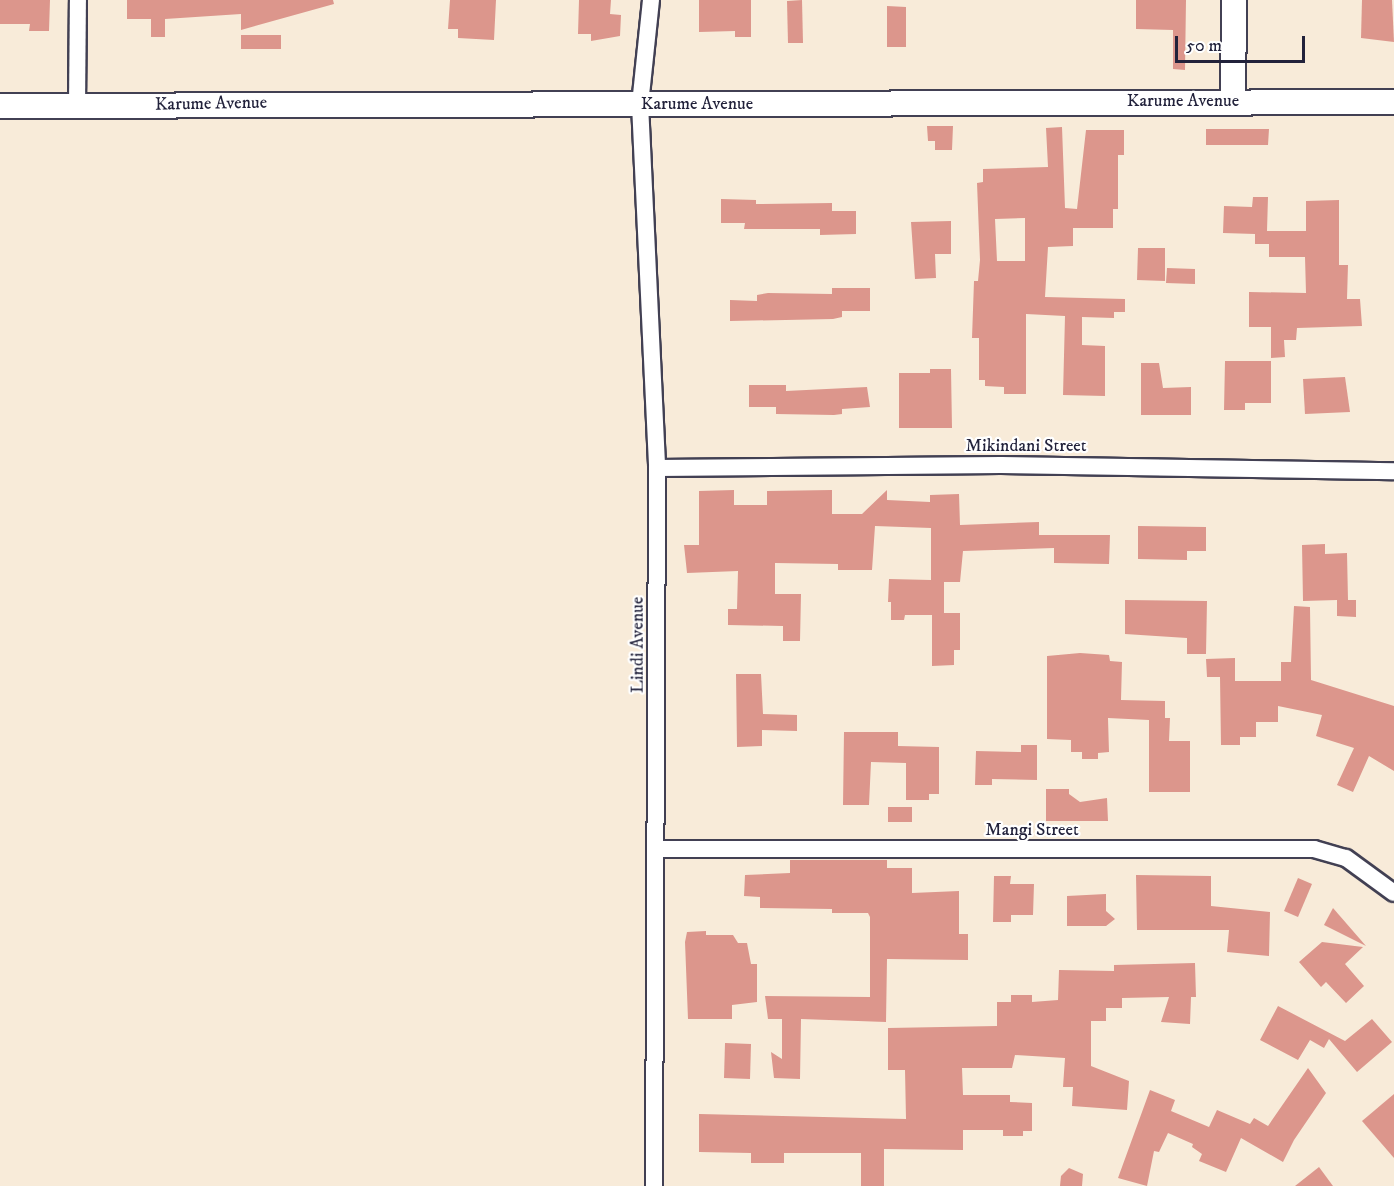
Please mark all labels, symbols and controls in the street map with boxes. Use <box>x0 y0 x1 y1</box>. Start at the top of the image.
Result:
scale bar <box>1178 24 1308 62</box>
text: 50 m <box>1186 35 1222 57</box>
street label: Karume Avenue <box>1127 90 1239 112</box>
street label: Karume Avenue <box>155 92 267 116</box>
street label: Karume Avenue <box>641 93 753 115</box>
street label: Mikindani Street <box>965 435 1087 457</box>
street label: Lindi Avenue <box>627 597 649 693</box>
street label: Mangi Street <box>985 819 1079 841</box>

